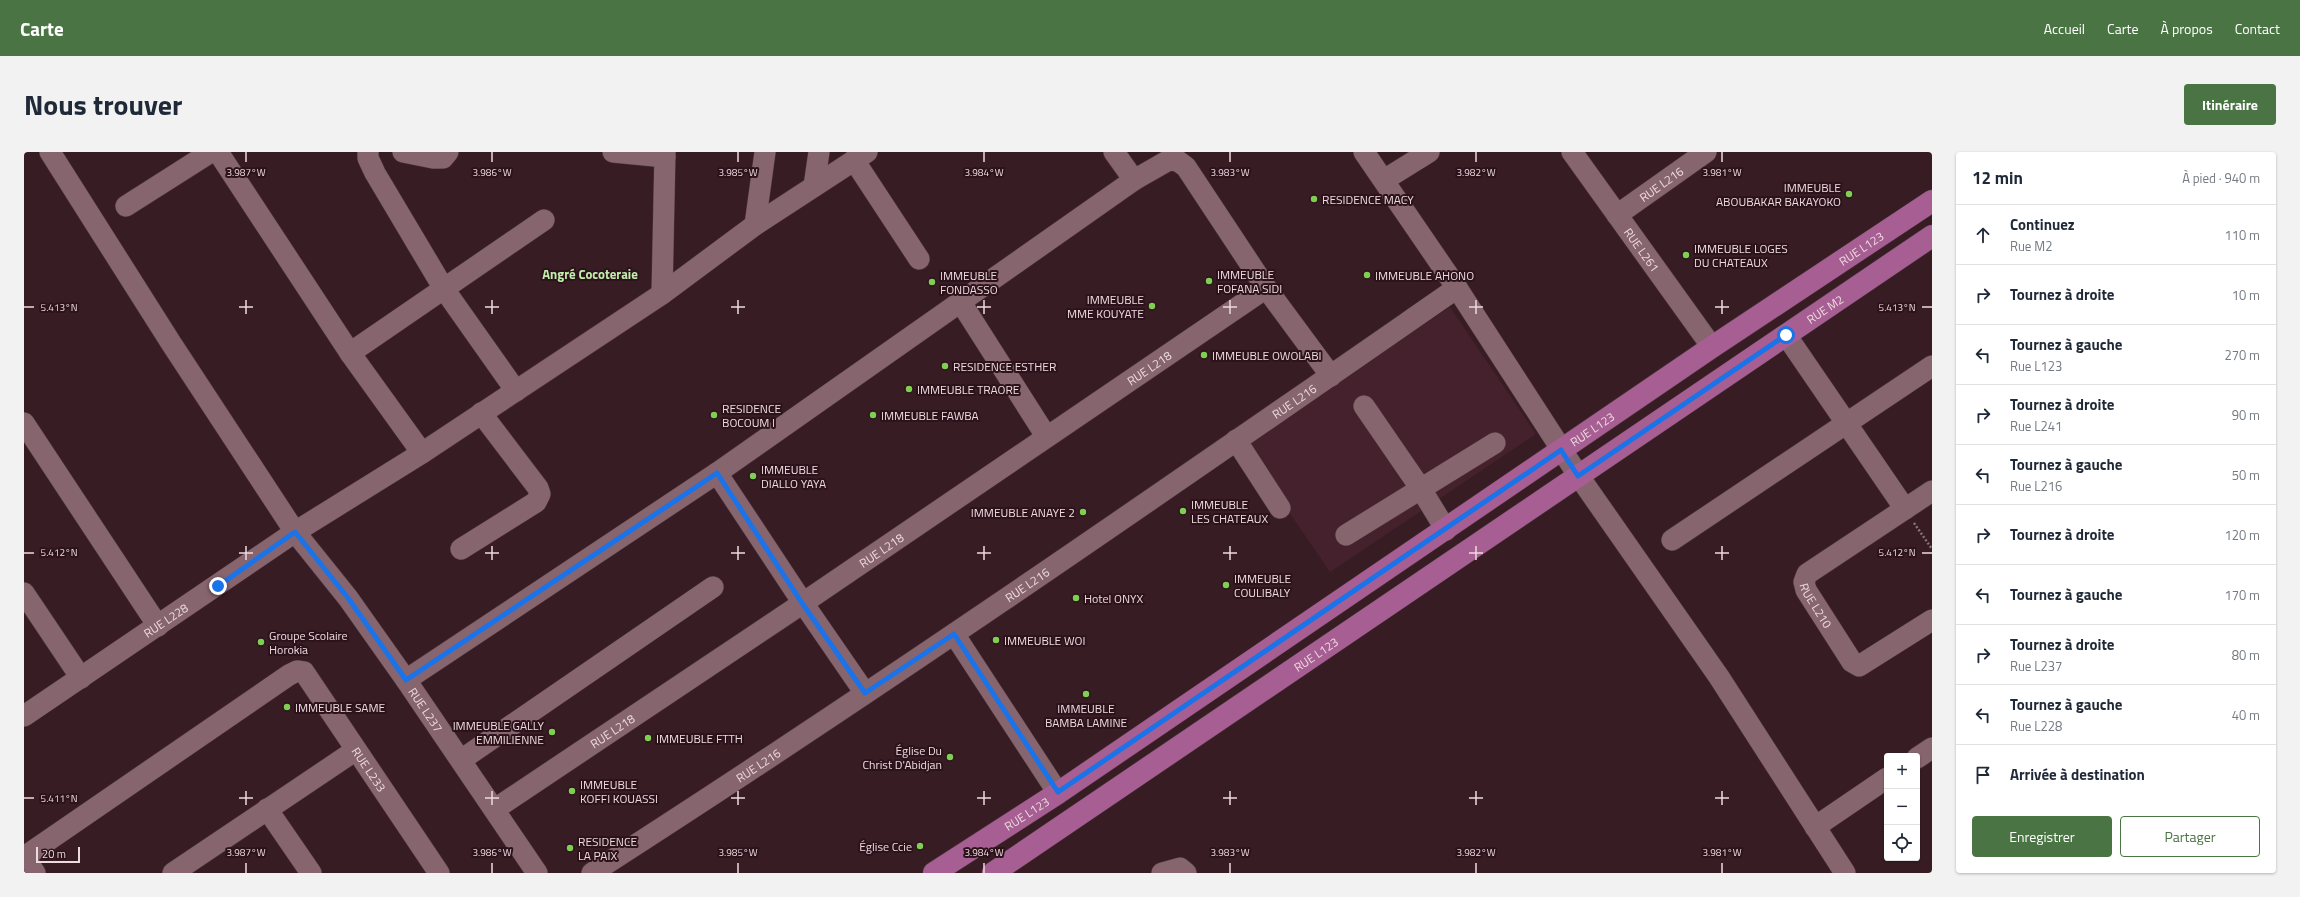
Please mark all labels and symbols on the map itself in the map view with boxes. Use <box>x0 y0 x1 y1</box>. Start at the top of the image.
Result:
street label: RUE L216 <box>1635 161 1687 206</box>
text: 3.987°W <box>226 165 266 180</box>
text: 3.986°W <box>472 165 512 180</box>
text: 3.985°W <box>718 165 758 180</box>
text: 3.984°W <box>964 165 1004 180</box>
text: 3.983°W <box>1210 165 1250 180</box>
text: 3.982°W <box>1456 165 1496 180</box>
text: 3.981°W <box>1702 165 1742 180</box>
place label: IMMEUBLE ABOUBAKAR BAKAYOKO <box>1716 178 1841 211</box>
marker: IMMEUBLE ABOUBAKAR BAKAYOKO <box>1844 189 1854 199</box>
place label: RESIDENCE MACY <box>1322 190 1414 209</box>
marker: RESIDENCE MACY <box>1309 194 1319 204</box>
street label: RUE L261 <box>1620 223 1664 275</box>
street label: RUE L123 <box>1835 226 1887 270</box>
place label: IMMEUBLE LOGES DU CHATEAUX <box>1694 239 1788 272</box>
marker: IMMEUBLE LOGES DU CHATEAUX <box>1681 250 1691 260</box>
district label: Angré Cocoteraie <box>542 264 638 284</box>
place label: IMMEUBLE FOFANA SIDI <box>1217 265 1282 298</box>
place label: IMMEUBLE FONDASSO <box>940 266 998 299</box>
place label: IMMEUBLE AHONO <box>1375 266 1474 285</box>
marker: IMMEUBLE AHONO <box>1362 270 1372 280</box>
marker: IMMEUBLE FOFANA SIDI <box>1204 276 1214 286</box>
marker: IMMEUBLE FONDASSO <box>927 277 937 287</box>
street label: RUE M2 <box>1802 289 1847 328</box>
place label: IMMEUBLE MME KOUYATE <box>1067 290 1144 323</box>
text: 5.413°N <box>41 300 77 315</box>
text: 5.413°N <box>1879 300 1915 315</box>
marker: IMMEUBLE MME KOUYATE <box>1147 301 1157 311</box>
route start <box>1777 326 1795 344</box>
street label: RUE L218 <box>1123 345 1175 390</box>
place label: IMMEUBLE OWOLABI <box>1212 346 1322 365</box>
marker: IMMEUBLE OWOLABI <box>1199 350 1209 360</box>
place label: RESIDENCE ESTHER <box>953 357 1056 376</box>
marker: RESIDENCE ESTHER <box>940 361 950 371</box>
street label: RUE L216 <box>1268 379 1320 423</box>
place label: IMMEUBLE TRAORE <box>917 380 1020 399</box>
marker: IMMEUBLE TRAORE <box>904 384 914 394</box>
place label: RESIDENCE BOCOUM I <box>722 399 781 432</box>
place label: IMMEUBLE FAWBA <box>881 406 979 425</box>
street label: RUE L123 <box>1566 407 1618 451</box>
marker: RESIDENCE BOCOUM I <box>709 410 719 420</box>
marker: IMMEUBLE FAWBA <box>868 410 878 420</box>
place label: IMMEUBLE DIALLO YAYA <box>761 460 826 493</box>
marker: IMMEUBLE DIALLO YAYA <box>748 471 758 481</box>
place label: IMMEUBLE LES CHATEAUX <box>1191 495 1268 528</box>
place label: IMMEUBLE ANAYE 2 <box>971 503 1075 522</box>
marker: IMMEUBLE LES CHATEAUX <box>1178 506 1188 516</box>
marker: IMMEUBLE ANAYE 2 <box>1078 507 1088 517</box>
street label: RUE L218 <box>855 528 907 572</box>
text: 5.412°N <box>41 545 77 560</box>
text: 5.412°N <box>1879 545 1915 560</box>
street label: RUE L216 <box>1001 562 1053 606</box>
place label: IMMEUBLE COULIBALY <box>1234 569 1292 602</box>
route end <box>209 577 227 595</box>
marker: IMMEUBLE COULIBALY <box>1221 580 1231 590</box>
street label: RUE L210 <box>1795 581 1837 632</box>
place label: Hotel ONYX <box>1084 589 1144 608</box>
marker: Hotel ONYX <box>1071 593 1081 603</box>
street label: RUE L228 <box>139 598 192 642</box>
place label: Groupe Scolaire Horokia <box>269 626 348 659</box>
place label: IMMEUBLE WOI <box>1004 631 1085 650</box>
street label: RUE L123 <box>1290 632 1342 676</box>
marker: IMMEUBLE WOI <box>991 635 1001 645</box>
marker: Groupe Scolaire Horokia <box>256 637 266 647</box>
street label: RUE L237 <box>404 683 448 736</box>
marker: IMMEUBLE BAMBA LAMINE <box>1081 689 1091 699</box>
place label: IMMEUBLE SAME <box>295 698 386 717</box>
place label: IMMEUBLE BAMBA LAMINE <box>1045 699 1127 732</box>
marker: IMMEUBLE SAME <box>282 702 292 712</box>
street label: RUE L218 <box>586 709 639 753</box>
place label: IMMEUBLE GALLY EMMILIENNE <box>453 716 545 749</box>
marker: IMMEUBLE GALLY EMMILIENNE <box>547 727 557 737</box>
place label: IMMEUBLE FTTH <box>656 729 743 748</box>
marker: IMMEUBLE FTTH <box>643 733 653 743</box>
place label: Église Du Christ D'Abidjan <box>863 741 942 774</box>
street label: RUE L233 <box>347 743 391 795</box>
street label: RUE L216 <box>732 743 784 787</box>
marker: Église Du Christ D'Abidjan <box>945 752 955 762</box>
place label: IMMEUBLE KOFFI KOUASSI <box>580 775 658 808</box>
marker: IMMEUBLE KOFFI KOUASSI <box>567 786 577 796</box>
text: 5.411°N <box>41 791 77 806</box>
street label: RUE L123 <box>1000 792 1053 835</box>
place label: RESIDENCE LA PAIX <box>578 832 637 865</box>
place label: Église Ccie <box>859 837 912 856</box>
marker: Église Ccie <box>915 841 925 851</box>
marker: RESIDENCE LA PAIX <box>565 843 575 853</box>
scale bar <box>36 845 80 864</box>
text: 3.987°W <box>226 845 266 860</box>
text: 3.986°W <box>472 845 512 860</box>
text: 3.985°W <box>718 845 758 860</box>
text: 3.984°W <box>964 845 1004 860</box>
text: 3.983°W <box>1210 845 1250 860</box>
text: 3.982°W <box>1456 845 1496 860</box>
text: 3.981°W <box>1702 845 1742 860</box>

